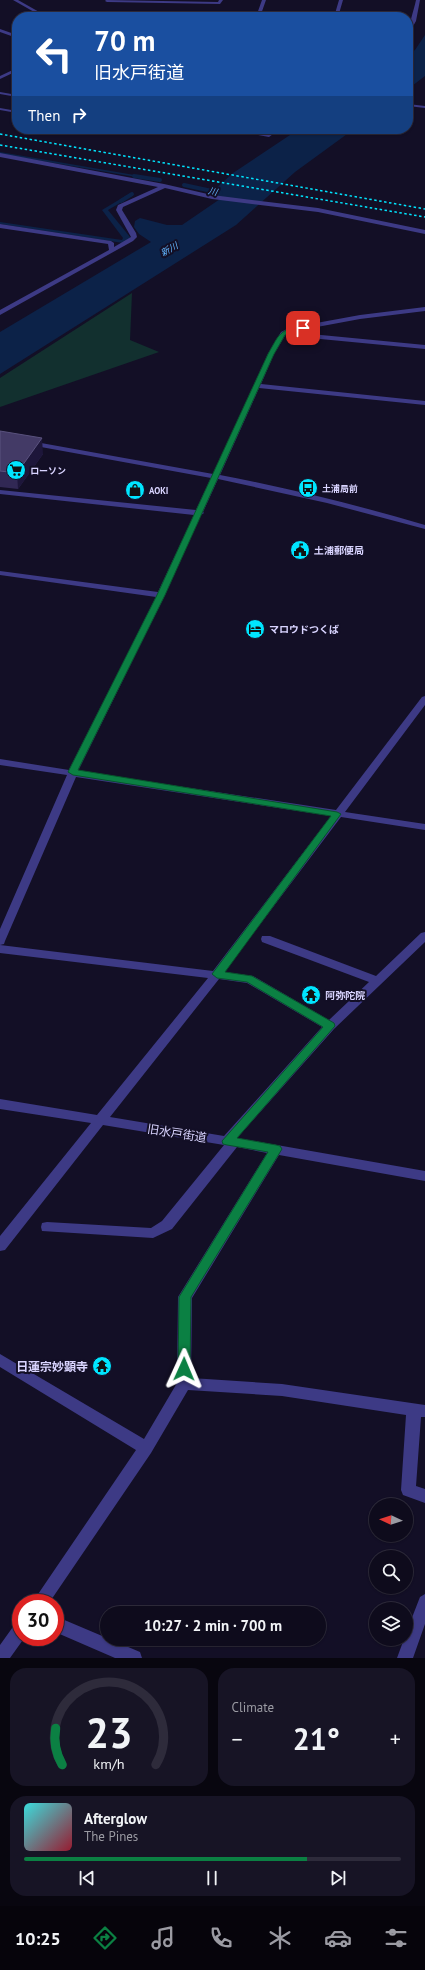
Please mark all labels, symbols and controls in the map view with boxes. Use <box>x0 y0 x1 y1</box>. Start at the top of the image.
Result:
text: 70 m <box>94 22 155 59</box>
icon: left <box>28 28 80 80</box>
text: 旧水戸街道 <box>94 61 184 84</box>
icon: right <box>68 104 90 126</box>
text: Then <box>28 106 60 125</box>
water label: 川 <box>207 185 220 198</box>
water label: 新川 <box>158 239 180 258</box>
pin <box>286 311 320 345</box>
icon: arrive <box>292 317 314 339</box>
supermarket icon: ローソン <box>5 459 27 481</box>
place label: ローソン <box>30 465 66 476</box>
bus stop icon: 土浦局前 <box>297 477 319 499</box>
shop icon: AOKI <box>124 479 146 501</box>
place label: 土浦局前 <box>322 483 358 494</box>
place label: AOKI <box>149 485 168 496</box>
public building icon: 土浦郵便局 <box>289 539 311 561</box>
place label: 土浦郵便局 <box>314 544 364 557</box>
hotel icon: マロウドつくば <box>244 618 266 640</box>
place label: マロウドつくば <box>269 623 339 636</box>
temple icon: 阿弥陀院 <box>300 984 322 1006</box>
place label: 阿弥陀院 <box>325 989 365 1002</box>
street label: 旧水戸街道 <box>146 1121 208 1145</box>
position arrow <box>163 1348 205 1390</box>
temple icon: 日蓮宗妙顕寺 <box>91 1355 113 1377</box>
place label: 日蓮宗妙顕寺 <box>16 1359 88 1374</box>
north arrow <box>369 1498 413 1542</box>
map controls <box>369 1498 413 1646</box>
button: search <box>369 1550 413 1594</box>
speed limit sign: 30 <box>12 1594 64 1646</box>
button: layers <box>369 1602 413 1646</box>
text: 10:27 · 2 min · 700 m <box>144 1616 282 1635</box>
text: Climate <box>232 1699 274 1716</box>
text: 23 <box>85 1706 132 1759</box>
text: 21° <box>293 1719 340 1758</box>
text: − <box>232 1725 243 1753</box>
text: + <box>390 1725 401 1753</box>
text: km/h <box>93 1754 124 1773</box>
text: Afterglow <box>84 1809 147 1828</box>
text: The Pines <box>84 1828 138 1845</box>
icon: previous <box>76 1867 98 1889</box>
icon: pause <box>201 1867 223 1889</box>
icon: next <box>327 1867 349 1889</box>
icon: directions <box>91 1924 119 1952</box>
icon: music <box>149 1924 177 1952</box>
icon: phone <box>207 1924 235 1952</box>
icon: climate <box>266 1924 294 1952</box>
icon: car <box>324 1924 352 1952</box>
icon: filters <box>382 1924 410 1952</box>
text: 10:25 <box>15 1927 61 1950</box>

